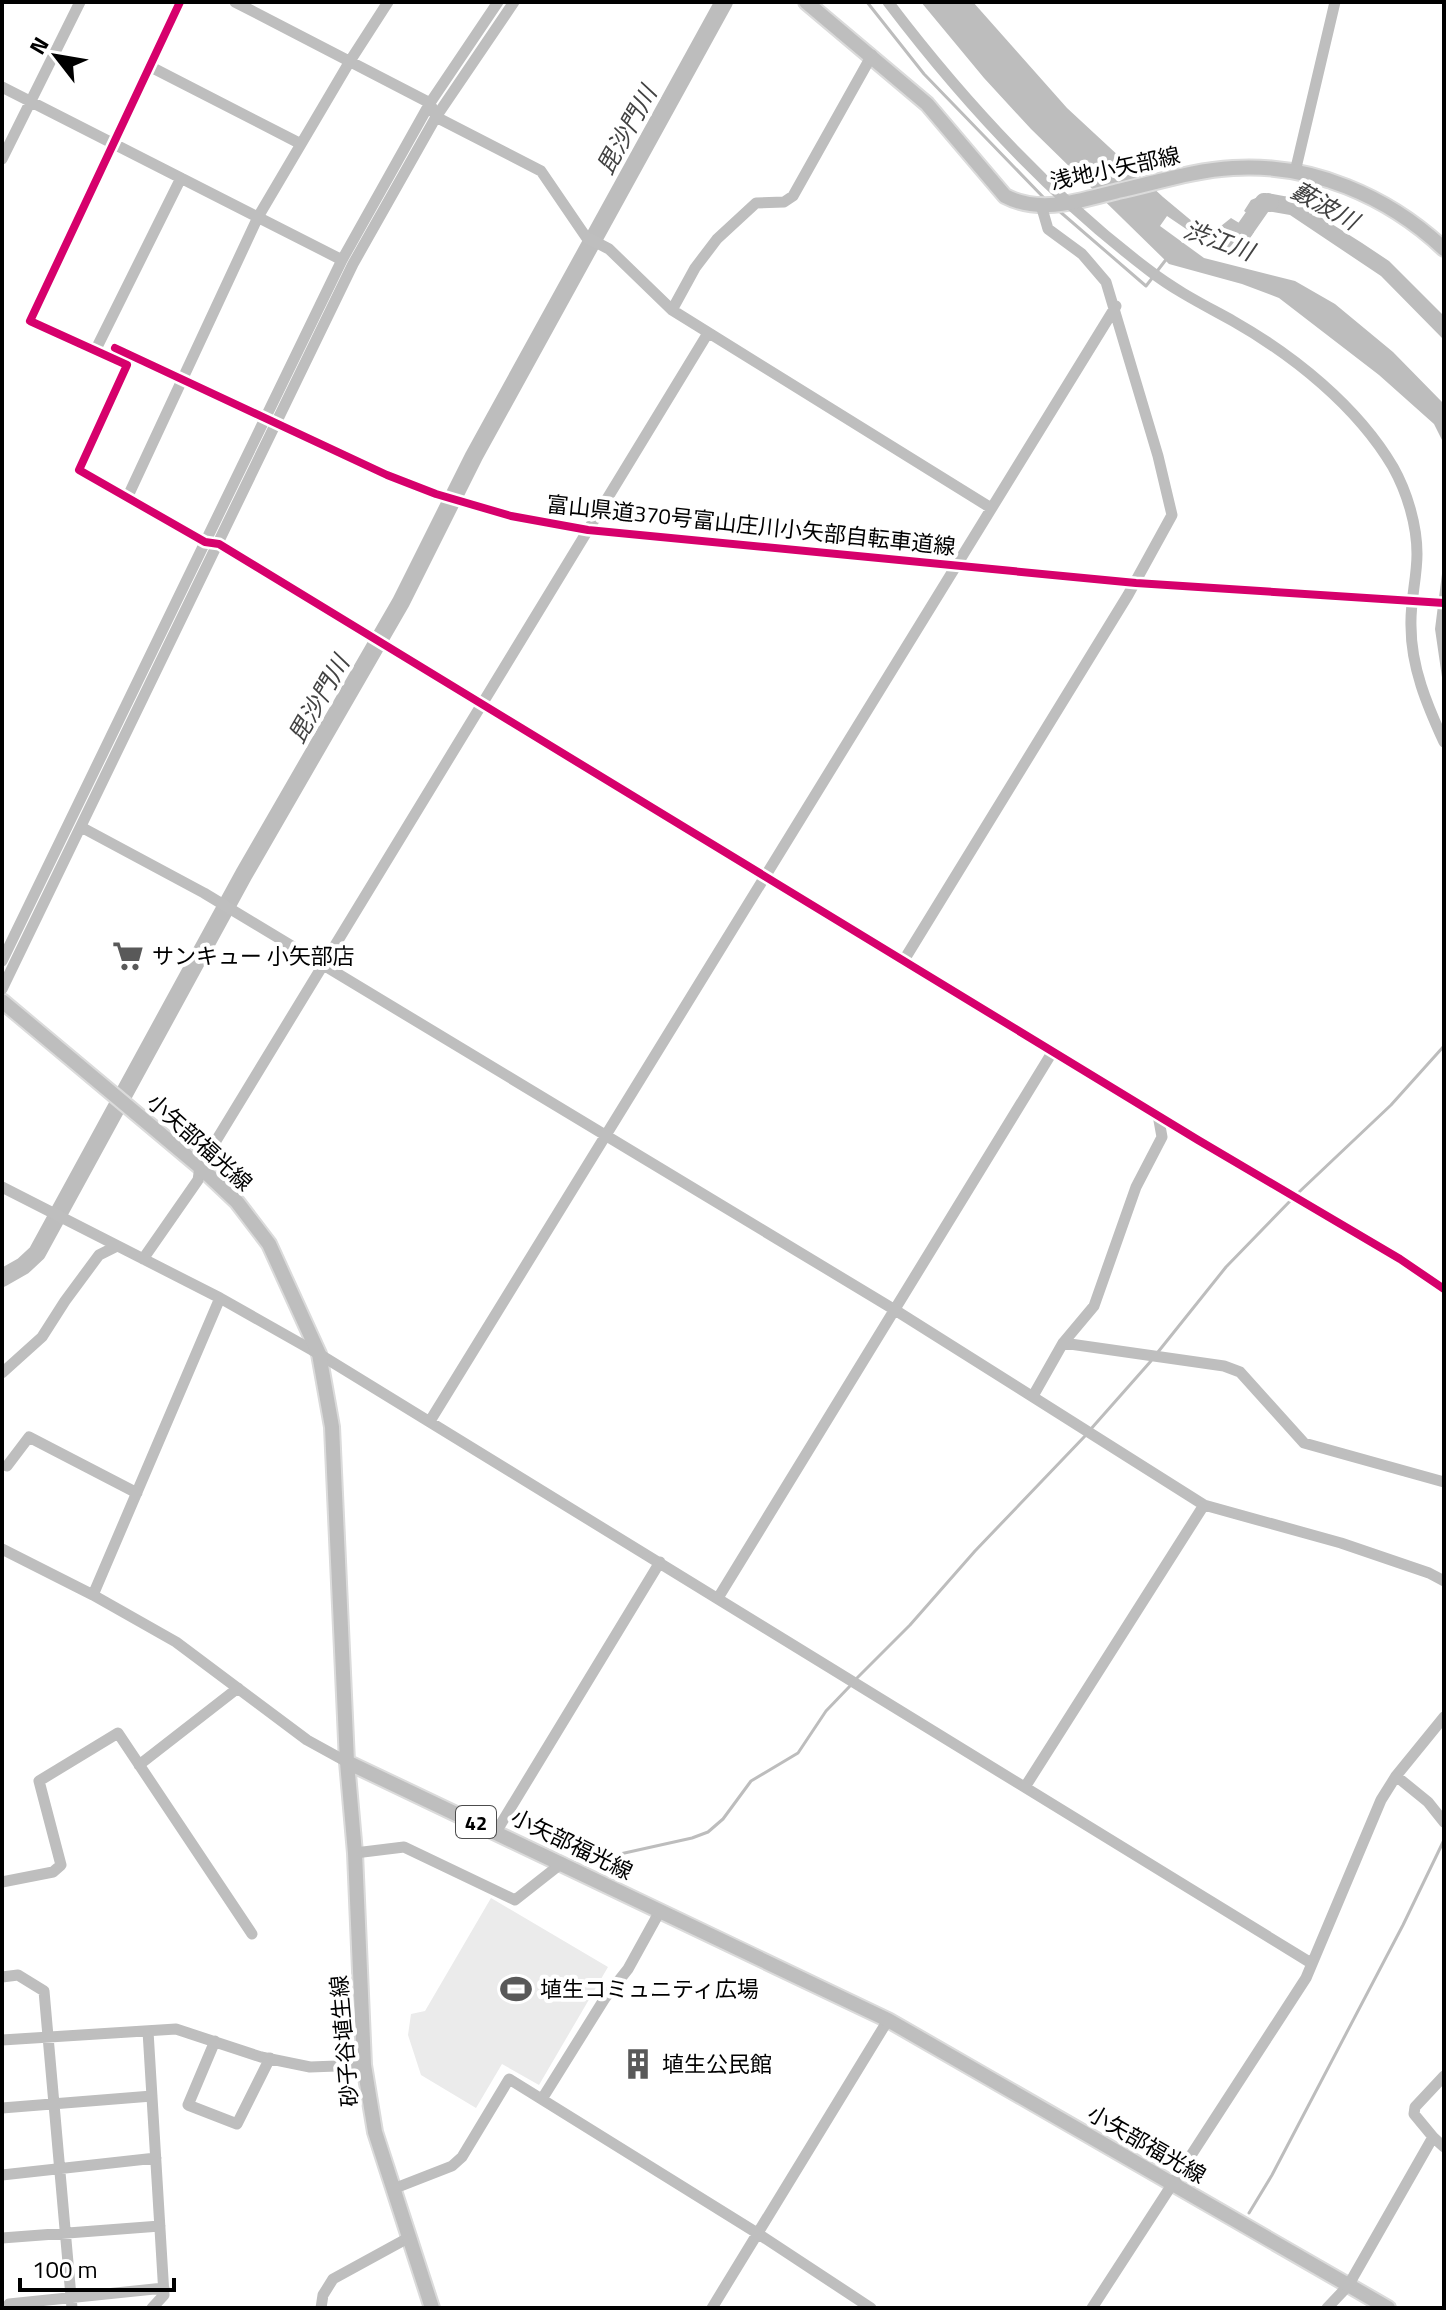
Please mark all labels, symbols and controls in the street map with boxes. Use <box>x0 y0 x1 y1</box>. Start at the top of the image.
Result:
north arrow <box>16 16 96 96</box>
text: N <box>20 30 57 61</box>
water label: 毘沙門川 <box>587 77 666 181</box>
street label: 浅地小矢部線 <box>1047 138 1183 198</box>
water label: 藪波川 <box>1285 172 1368 240</box>
water label: 渋江川 <box>1179 211 1262 270</box>
street label: 富山県道370号富山庄川小矢部自転車道線 <box>545 487 957 563</box>
water label: 毘沙門川 <box>278 646 359 750</box>
supermarket icon: サンキュー 小矢部店 <box>111 939 145 973</box>
place label: サンキュー 小矢部店 <box>152 939 355 973</box>
street label: 小矢部福光線 <box>140 1085 260 1199</box>
street label: 小矢部福光線 <box>505 1800 639 1888</box>
road number: 42 <box>456 1806 496 1838</box>
sports icon: 埴生コミュニティ広場 <box>499 1972 533 2006</box>
place label: 埴生コミュニティ広場 <box>540 1972 759 2006</box>
street label: 砂子谷埴生線 <box>321 1974 367 2108</box>
building icon: 埴生公民館 <box>621 2047 655 2081</box>
place label: 埴生公民館 <box>662 2047 772 2081</box>
street label: 小矢部福光線 <box>1081 2096 1213 2192</box>
scale bar <box>20 2242 174 2292</box>
text: 100 m <box>32 2251 98 2287</box>

